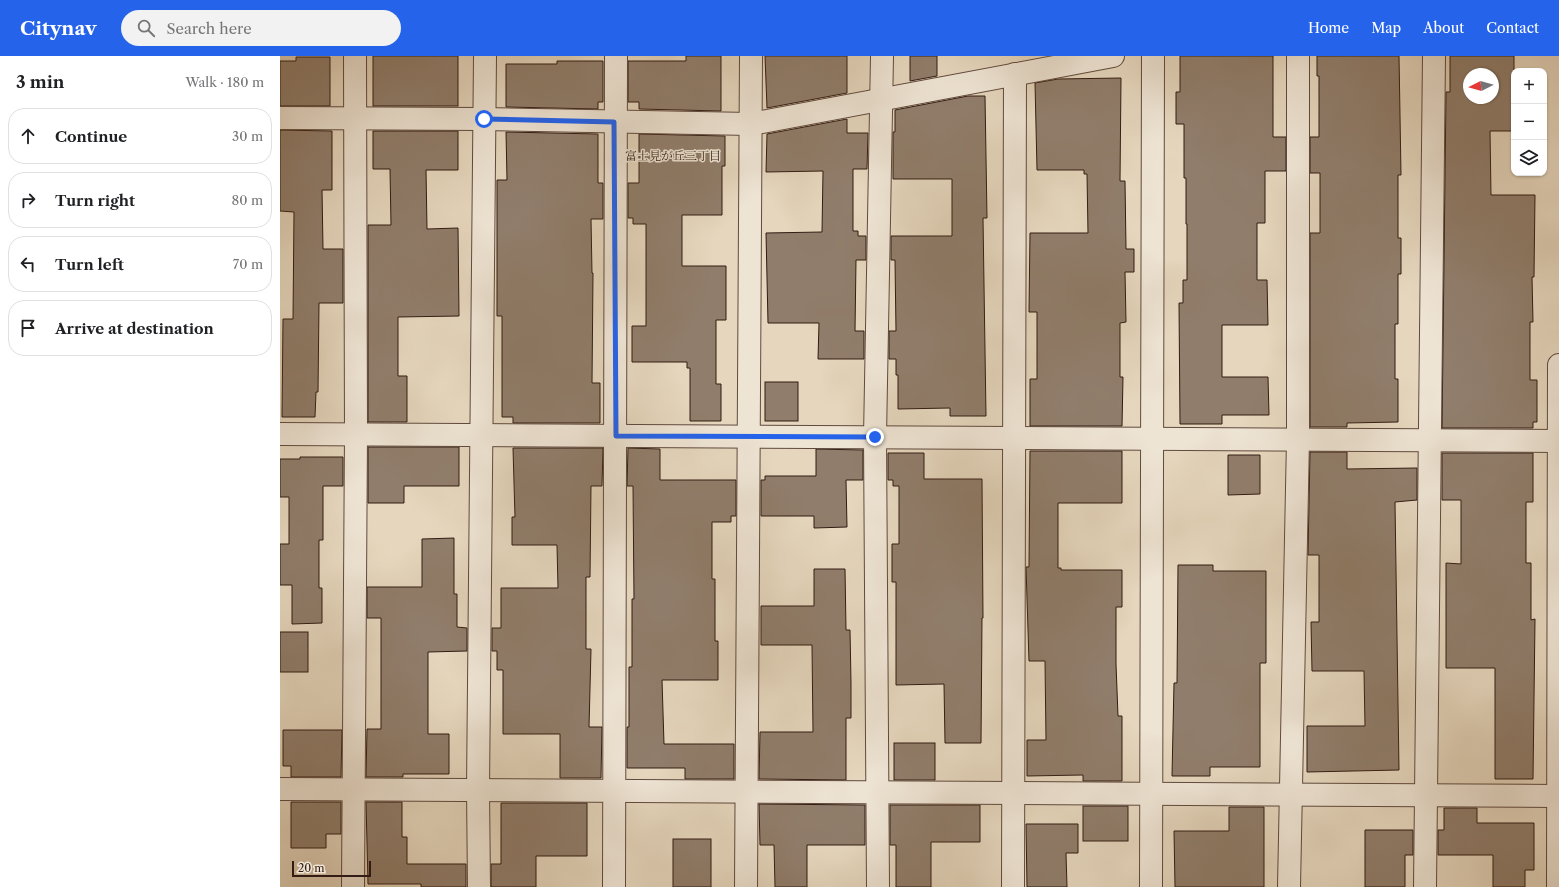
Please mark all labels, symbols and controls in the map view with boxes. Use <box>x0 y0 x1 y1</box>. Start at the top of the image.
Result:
search box <box>121 10 401 46</box>
text: Citynav <box>20 17 97 40</box>
icon: search <box>135 17 157 39</box>
text: Search here <box>167 19 252 38</box>
text: Home <box>1308 19 1349 37</box>
text: Map <box>1371 19 1401 37</box>
text: About <box>1423 19 1464 37</box>
text: Contact <box>1486 19 1539 37</box>
north arrow <box>1463 68 1499 104</box>
map controls <box>1511 68 1547 176</box>
button: + <box>1511 68 1547 104</box>
text: 3 min <box>16 72 65 92</box>
text: Walk · 180 m <box>185 74 264 90</box>
button: − <box>1511 104 1547 140</box>
route start <box>475 110 493 128</box>
icon: ahead <box>17 125 39 147</box>
text: Continue <box>55 127 127 146</box>
text: 30 m <box>232 128 263 144</box>
button: layers <box>1511 140 1547 176</box>
district label: 富士見が丘三丁目 <box>625 148 721 163</box>
icon: right <box>17 189 39 211</box>
text: Turn right <box>55 191 135 210</box>
text: 80 m <box>231 192 263 208</box>
icon: left <box>17 253 39 275</box>
text: Turn left <box>55 255 124 274</box>
text: 70 m <box>233 256 263 272</box>
icon: arrive <box>17 317 39 339</box>
text: Arrive at destination <box>55 319 214 338</box>
route end <box>866 428 884 446</box>
scale bar <box>292 859 371 878</box>
text: 20 m <box>298 861 324 875</box>

